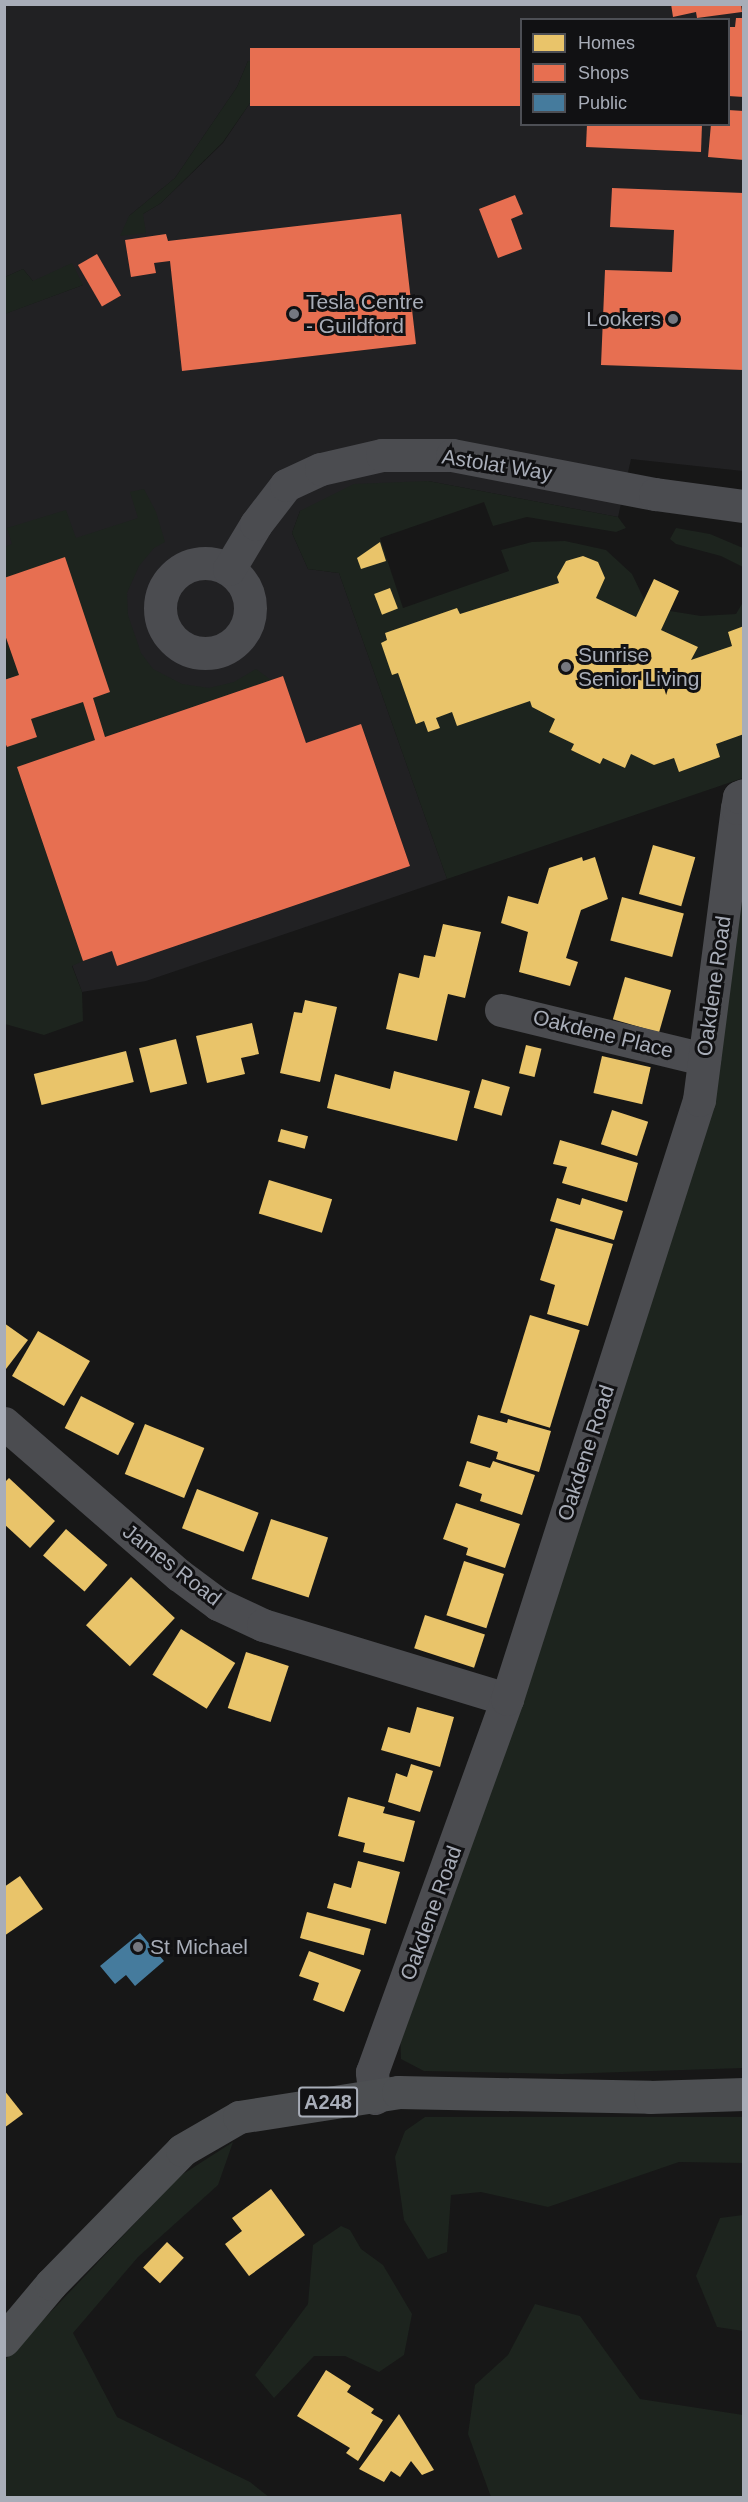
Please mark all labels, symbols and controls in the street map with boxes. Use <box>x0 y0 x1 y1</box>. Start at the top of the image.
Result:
legend <box>520 18 730 126</box>
text: Homes <box>578 33 635 53</box>
text: Shops <box>578 63 629 83</box>
text: Public <box>578 93 627 113</box>
place label: Tesla Centre - Guildford <box>306 289 424 339</box>
place label: Lookers <box>586 306 661 332</box>
marker: Tesla Centre - Guildford <box>287 307 301 321</box>
marker: Lookers <box>666 312 680 326</box>
street label: Astolat Way <box>440 444 554 486</box>
place label: Sunrise Senior Living <box>578 642 699 692</box>
marker: Sunrise Senior Living <box>559 660 573 674</box>
street label: Oakdene Road <box>692 914 736 1058</box>
street label: Oakdene Place <box>530 1004 676 1064</box>
street label: Oakdene Road <box>552 1382 620 1524</box>
street label: James Road <box>118 1519 226 1611</box>
street label: Oakdene Road <box>395 1842 467 1984</box>
place label: St Michael <box>150 1934 248 1960</box>
marker: St Michael <box>131 1940 145 1954</box>
road number: A248 <box>298 2085 358 2119</box>

